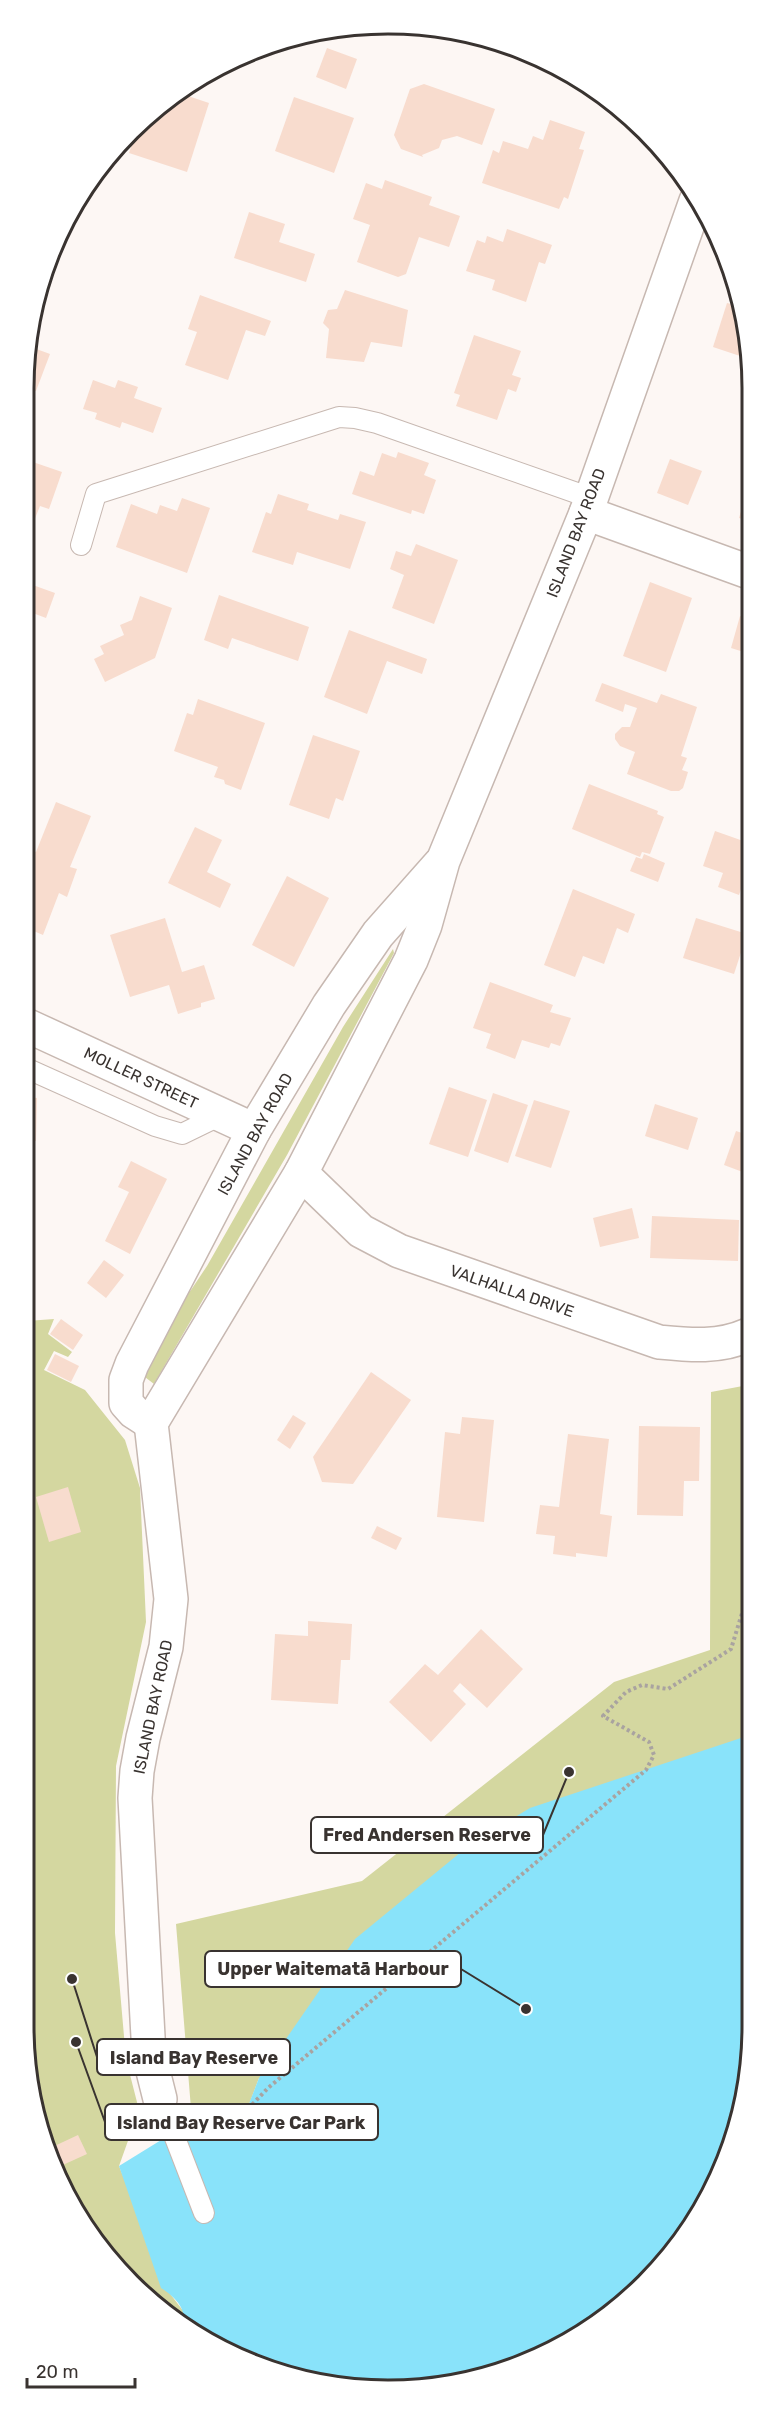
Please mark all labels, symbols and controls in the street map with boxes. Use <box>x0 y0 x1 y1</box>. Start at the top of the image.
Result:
street label: ISLAND BAY ROAD <box>543 466 609 600</box>
street label: MOLLER STREET <box>81 1043 201 1113</box>
street label: ISLAND BAY ROAD <box>214 1070 296 1198</box>
street label: VALHALLA DRIVE <box>448 1261 576 1321</box>
street label: ISLAND BAY ROAD <box>129 1638 177 1776</box>
callout: Fred Andersen Reserve <box>311 1817 543 1853</box>
text: Fred Andersen Reserve <box>323 1824 531 1846</box>
callout: Upper Waitematā Harbour <box>205 1951 461 1987</box>
text: Upper Waitematā Harbour <box>217 1958 449 1980</box>
callout: Island Bay Reserve <box>97 2039 290 2075</box>
text: Island Bay Reserve <box>110 2047 278 2069</box>
callout: Island Bay Reserve Car Park <box>105 2104 378 2140</box>
text: Island Bay Reserve Car Park <box>117 2112 366 2134</box>
scale bar <box>27 2351 135 2389</box>
text: 20 m <box>36 2361 78 2383</box>

